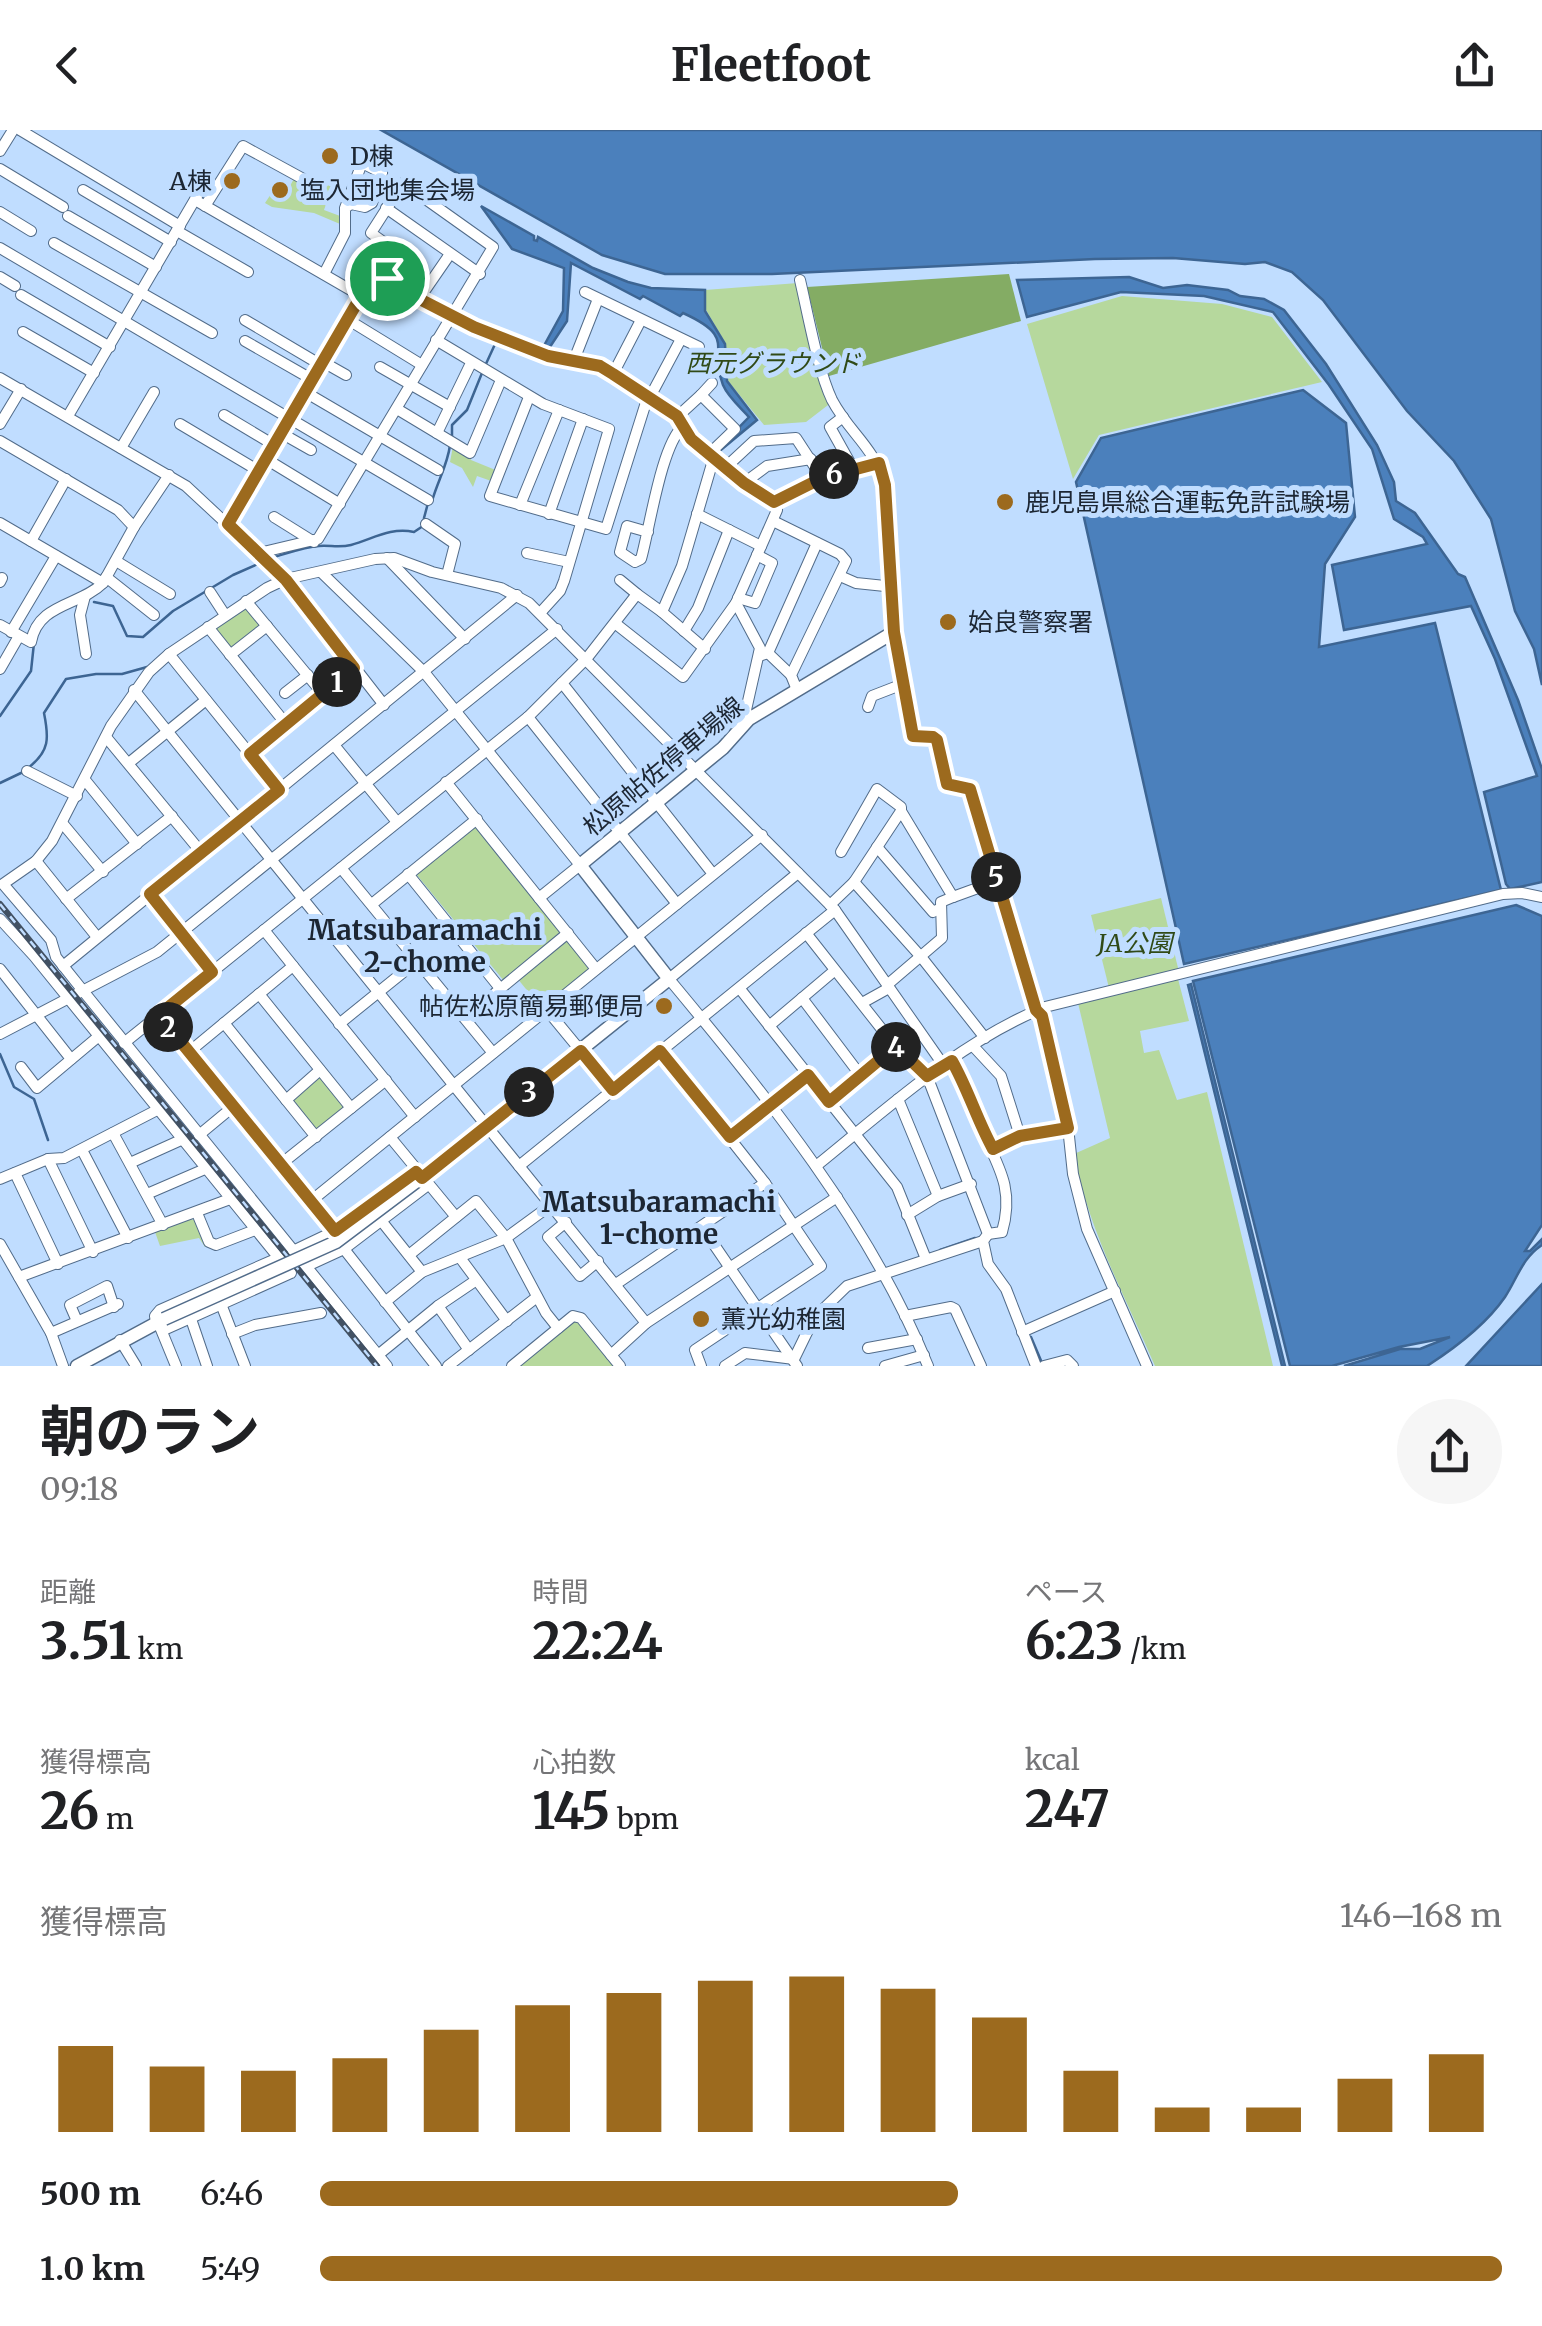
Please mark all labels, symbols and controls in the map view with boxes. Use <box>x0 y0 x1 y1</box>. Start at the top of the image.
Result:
text: Fleetfoot <box>671 37 871 93</box>
icon: back <box>40 38 95 93</box>
icon: share <box>1447 38 1502 93</box>
place label: D棟 <box>350 140 394 172</box>
marker: D棟 <box>319 145 341 167</box>
place label: A棟 <box>168 165 212 197</box>
marker: A棟 <box>221 170 243 192</box>
place label: 塩入団地集会場 <box>300 174 475 206</box>
marker: 塩入団地集会場 <box>269 179 291 201</box>
pin <box>345 236 430 321</box>
icon: arrive <box>360 251 415 306</box>
park label: 西元グラウンド <box>685 347 861 379</box>
pin: 6 <box>809 449 859 499</box>
text: 6 <box>825 456 843 492</box>
place label: 鹿児島県総合運転免許試験場 <box>1025 486 1350 518</box>
marker: 鹿児島県総合運転免許試験場 <box>994 491 1016 513</box>
place label: 姶良警察署 <box>968 606 1093 638</box>
marker: 姶良警察署 <box>937 611 959 633</box>
pin: 1 <box>312 657 362 707</box>
text: 1 <box>331 664 343 700</box>
street label: 松原帖佐停車場線 <box>576 689 750 843</box>
pin: 5 <box>971 852 1021 902</box>
text: 5 <box>988 859 1004 895</box>
district label: Matsubaramachi 2-chome <box>308 912 542 980</box>
park label: JA公園 <box>1095 927 1175 959</box>
place label: 帖佐松原簡易郵便局 <box>419 990 644 1022</box>
marker: 帖佐松原簡易郵便局 <box>653 995 675 1017</box>
pin: 2 <box>143 1002 193 1052</box>
text: 2 <box>160 1009 176 1045</box>
pin: 4 <box>871 1022 921 1072</box>
text: 4 <box>887 1029 905 1065</box>
pin: 3 <box>504 1067 554 1117</box>
text: 3 <box>521 1074 537 1110</box>
district label: Matsubaramachi 1-chome <box>542 1184 776 1252</box>
place label: 薫光幼稚園 <box>721 1303 846 1335</box>
marker: 薫光幼稚園 <box>690 1308 712 1330</box>
text: 朝のラン <box>40 1397 260 1466</box>
button: share <box>1397 1399 1502 1504</box>
text: 09:18 <box>40 1469 118 1509</box>
text: 距離 <box>40 1574 96 1610</box>
text: 時間 <box>532 1574 588 1610</box>
text: ペース <box>1025 1574 1107 1610</box>
text: 3.51 <box>40 1610 131 1673</box>
text: 22:24 <box>532 1610 663 1673</box>
text: 6:23 <box>1025 1610 1123 1673</box>
text: km <box>131 1631 183 1667</box>
text: /km <box>1123 1631 1186 1667</box>
text: kcal <box>1025 1742 1080 1778</box>
text: 獲得標高 <box>40 1744 152 1780</box>
text: 心拍数 <box>532 1744 616 1780</box>
text: 247 <box>1025 1778 1110 1841</box>
text: 26 <box>40 1780 99 1843</box>
text: 145 <box>532 1780 610 1843</box>
text: m <box>99 1801 134 1837</box>
text: bpm <box>610 1801 679 1837</box>
text: 146–168 m <box>1340 1896 1502 1936</box>
text: 獲得標高 <box>40 1902 168 1942</box>
text: 500 m <box>40 2174 141 2214</box>
text: 6:46 <box>200 2174 263 2214</box>
text: 1.0 km <box>40 2249 145 2289</box>
text: 5:49 <box>200 2249 260 2289</box>

